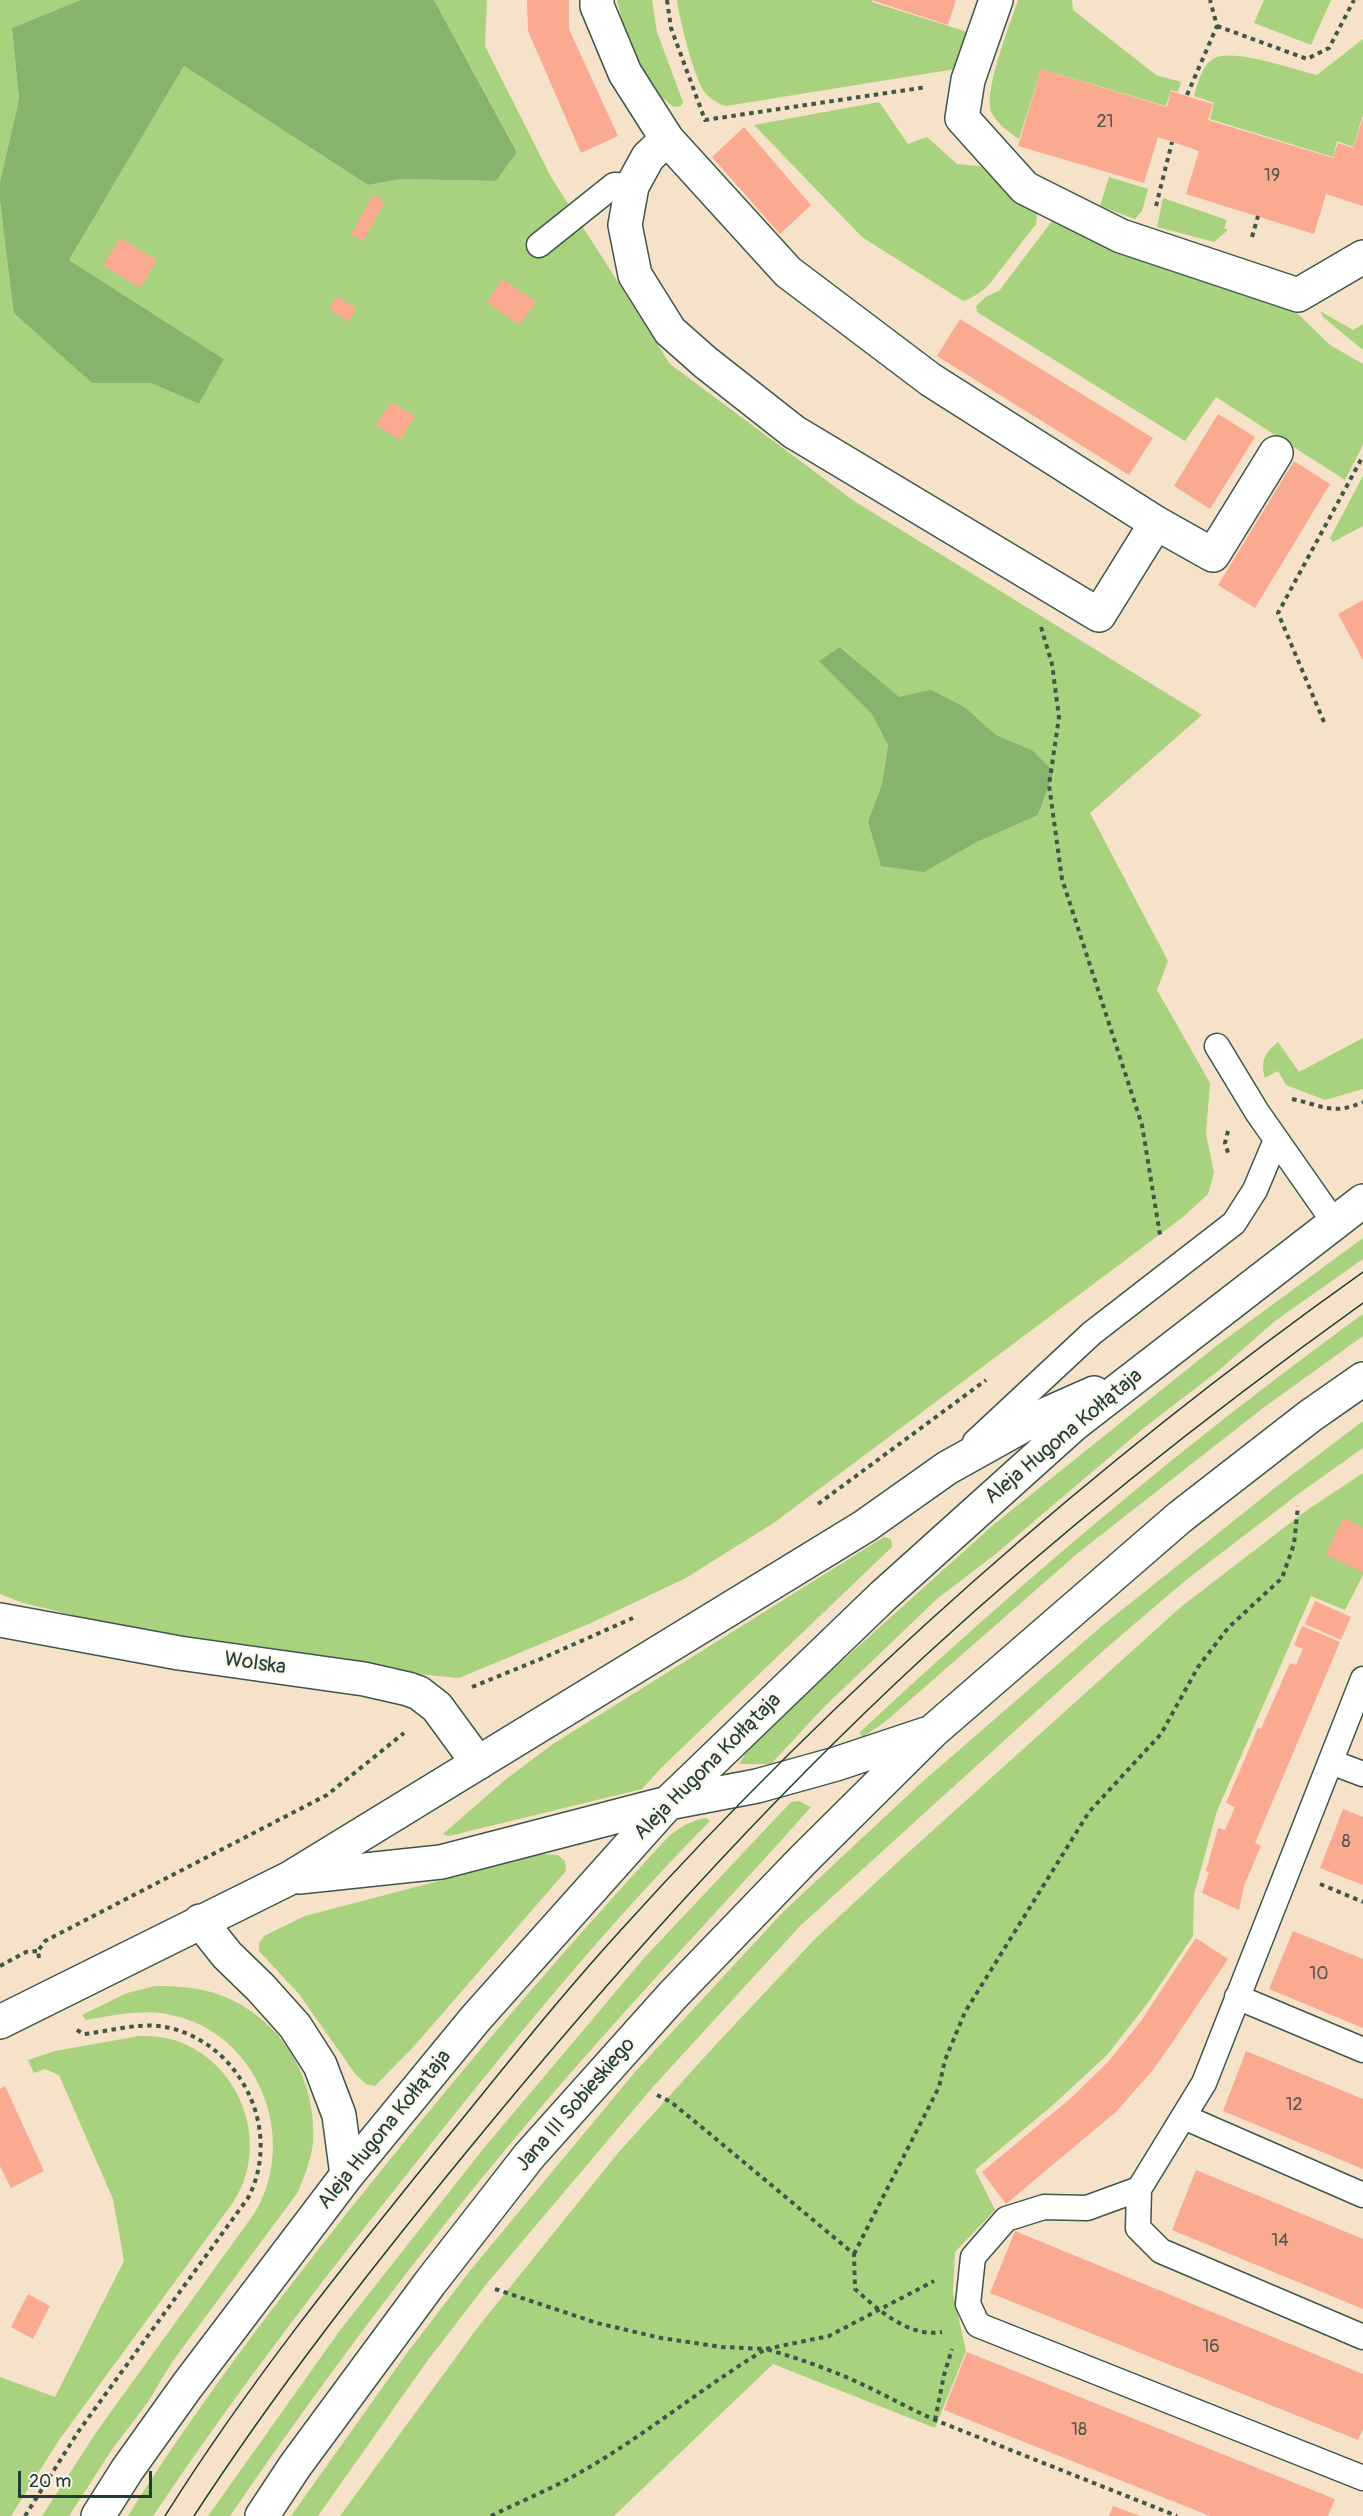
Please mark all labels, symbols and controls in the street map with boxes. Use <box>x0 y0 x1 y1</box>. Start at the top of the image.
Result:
house number: 21 <box>1096 111 1114 133</box>
house number: 19 <box>1264 165 1280 187</box>
street label: Aleja Hugona Kołłątaja <box>980 1364 1148 1510</box>
street label: Wolska <box>222 1647 288 1681</box>
street label: Aleja Hugona Kołłątaja <box>629 1688 787 1846</box>
house number: 8 <box>1341 1831 1351 1853</box>
house number: 10 <box>1309 1963 1329 1985</box>
street label: Jana III Sobieskiego <box>511 2033 641 2177</box>
street label: Aleja Hugona Kołłątaja <box>313 2045 457 2215</box>
house number: 12 <box>1285 2094 1303 2116</box>
house number: 14 <box>1271 2230 1289 2252</box>
house number: 16 <box>1202 2336 1220 2358</box>
house number: 18 <box>1071 2419 1087 2441</box>
scale bar <box>21 2459 154 2497</box>
text: 20 m <box>29 2470 71 2493</box>

